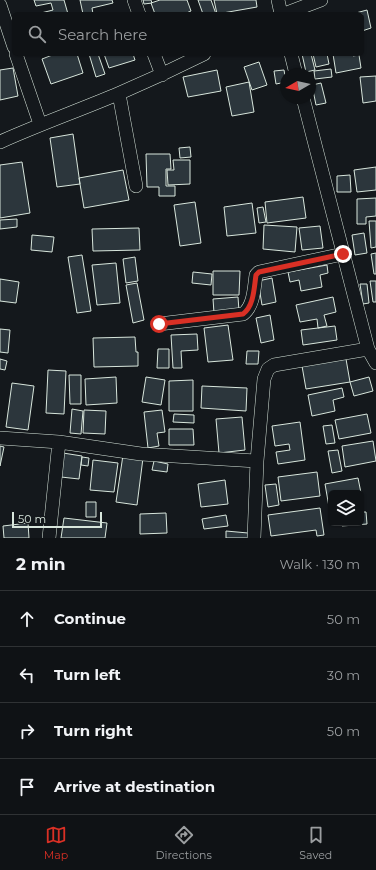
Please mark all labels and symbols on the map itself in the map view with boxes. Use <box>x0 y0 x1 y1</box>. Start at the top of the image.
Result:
north arrow <box>280 68 316 104</box>
route end <box>334 245 352 263</box>
route start <box>150 315 168 333</box>
scale bar <box>12 510 102 529</box>

